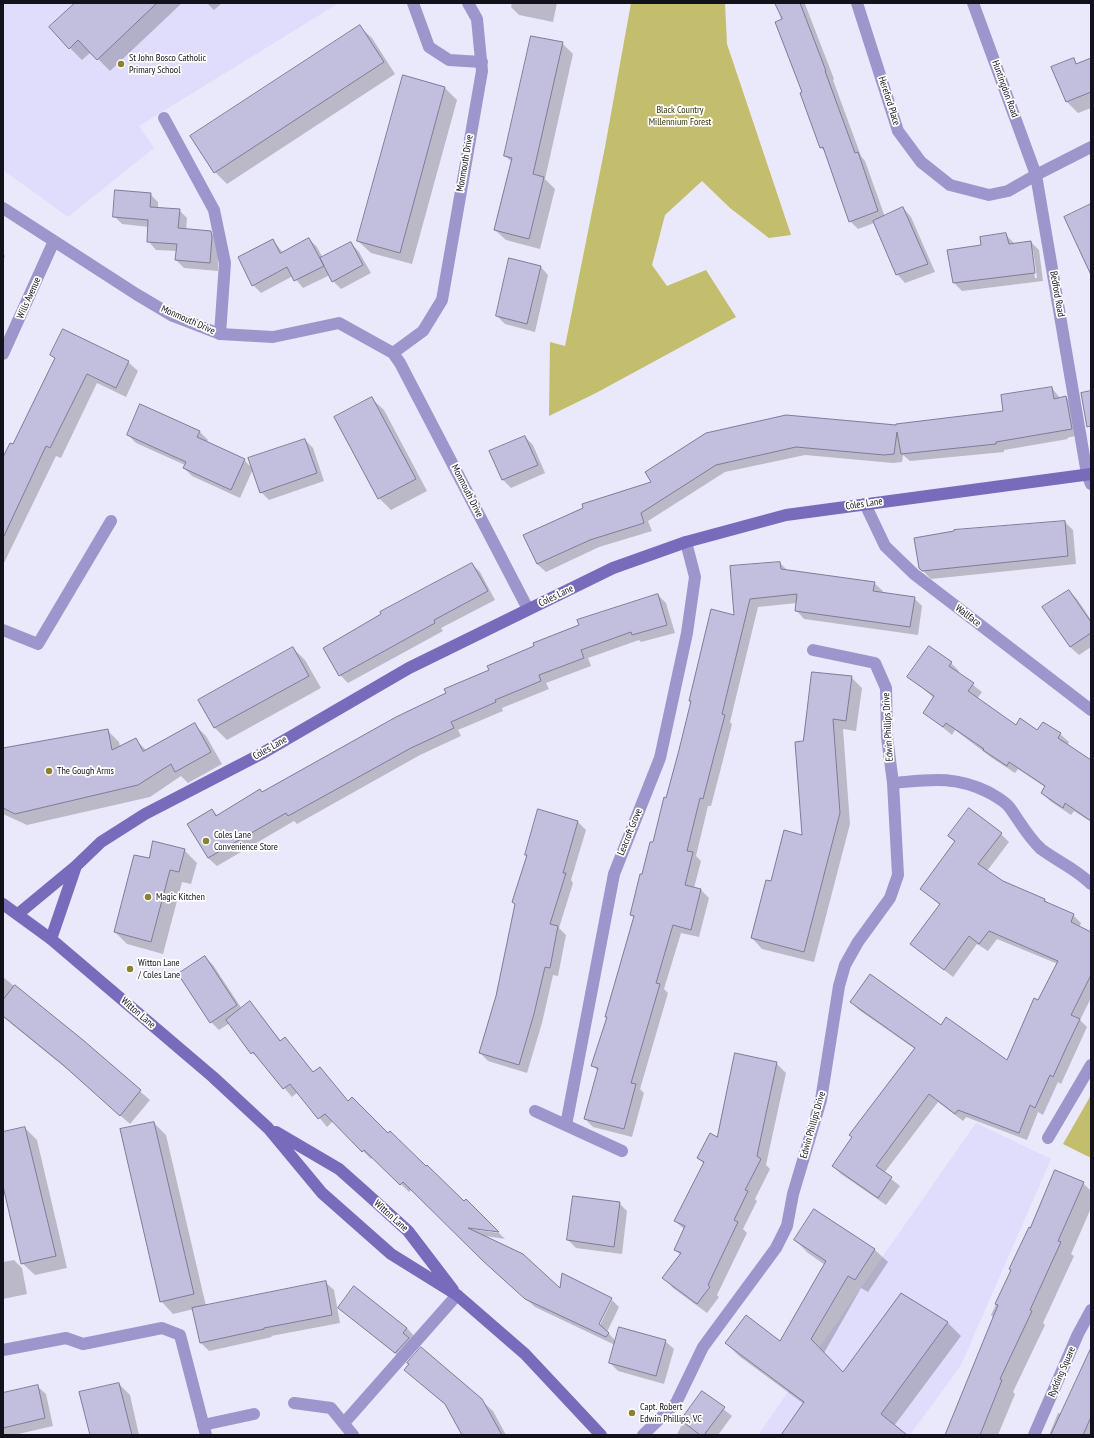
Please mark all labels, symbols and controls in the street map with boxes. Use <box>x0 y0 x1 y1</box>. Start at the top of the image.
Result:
place label: St John Bosco Catholic Primary School <box>129 52 206 76</box>
marker: St John Bosco Catholic Primary School <box>116 59 126 69</box>
street label: Huntingdon Road <box>989 59 1021 119</box>
street label: Hereford Place <box>875 75 903 127</box>
park label: Black Country Millennium Forest <box>649 104 711 128</box>
street label: Monmouth Drive <box>454 134 476 192</box>
street label: Bedford Road <box>1047 270 1067 318</box>
street label: Wills Avenue <box>15 275 43 321</box>
street label: Monmouth Drive <box>159 303 217 337</box>
street label: Monmouth Drive <box>449 463 485 519</box>
street label: Coles Lane <box>845 495 883 513</box>
street label: Coles Lane <box>537 582 575 610</box>
street label: Wallface <box>953 602 983 630</box>
street label: Edwin Phillips Drive <box>880 692 896 762</box>
street label: Coles Lane <box>251 734 289 762</box>
place label: The Gough Arms <box>57 765 114 777</box>
marker: The Gough Arms <box>44 766 54 776</box>
street label: Leacroft Grove <box>615 807 645 857</box>
place label: Coles Lane Convenience Store <box>214 829 278 852</box>
marker: Coles Lane Convenience Store <box>201 836 211 846</box>
place label: Magic Kitchen <box>156 891 205 903</box>
marker: Magic Kitchen <box>143 892 153 902</box>
place label: Witton Lane / Coles Lane <box>138 957 180 980</box>
marker: Witton Lane / Coles Lane <box>125 964 135 974</box>
street label: Witton Lane <box>118 995 158 1031</box>
street label: Edwin Phillips Drive <box>798 1090 828 1160</box>
street label: Witton Lane <box>372 1198 410 1234</box>
street label: Rydding Square <box>1046 1345 1078 1399</box>
place label: Capt. Robert Edwin Phillips, VC <box>640 1401 702 1424</box>
marker: Capt. Robert Edwin Phillips, VC <box>627 1408 637 1418</box>

